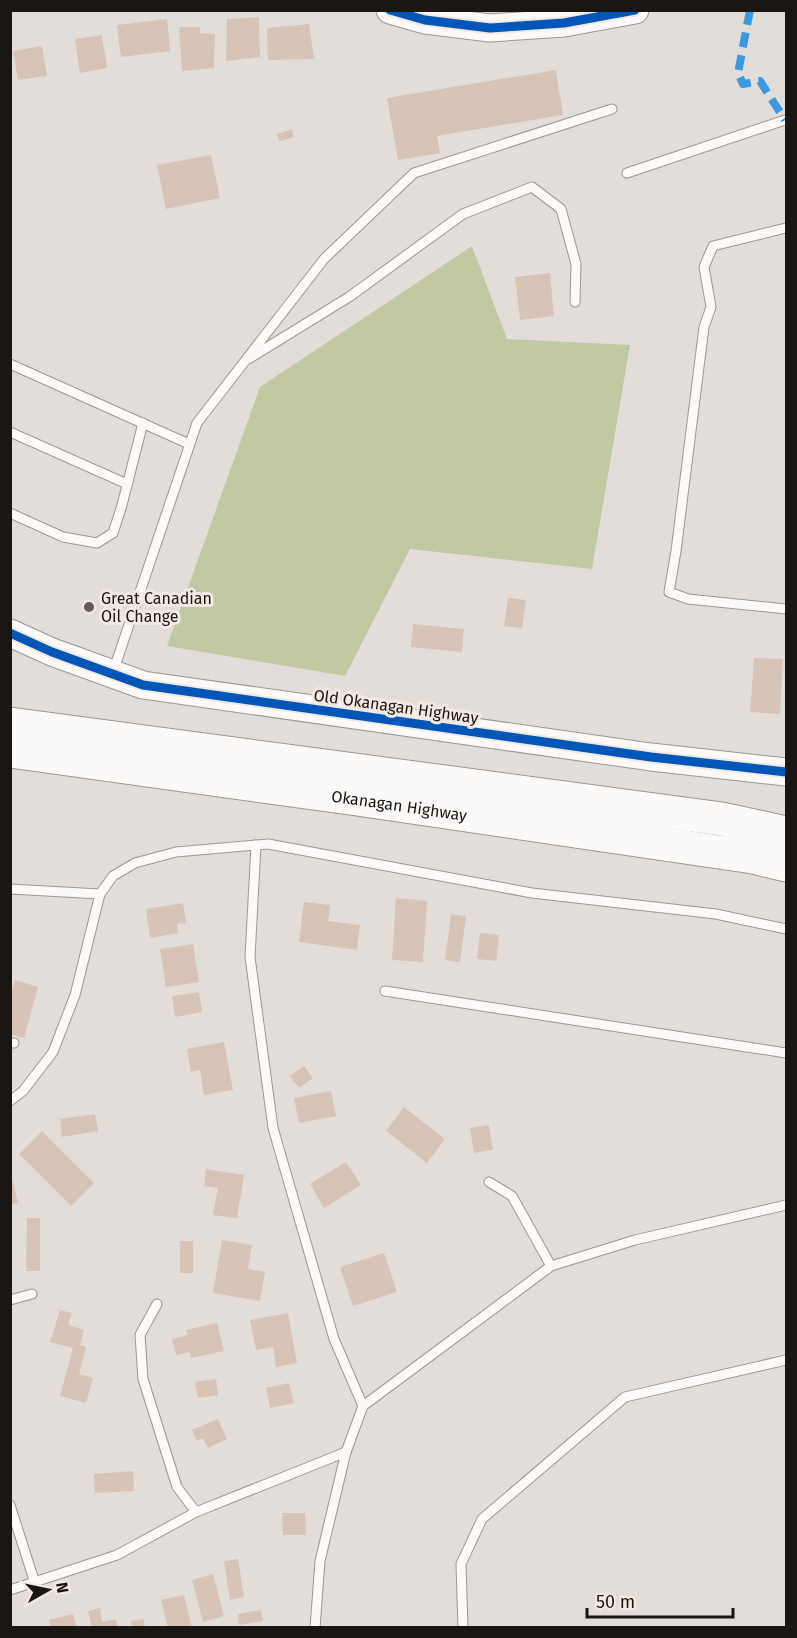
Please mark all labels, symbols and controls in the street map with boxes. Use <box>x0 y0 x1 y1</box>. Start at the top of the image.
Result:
place label: Great Canadian Oil Change <box>101 589 212 626</box>
marker: Great Canadian Oil Change <box>82 600 96 614</box>
street label: Old Okanagan Highway <box>312 686 480 727</box>
street label: Okanagan Highway <box>330 787 468 825</box>
north arrow <box>18 1560 78 1620</box>
text: N <box>52 1581 73 1594</box>
scale bar <box>587 1581 732 1619</box>
text: 50 m <box>596 1591 635 1613</box>

